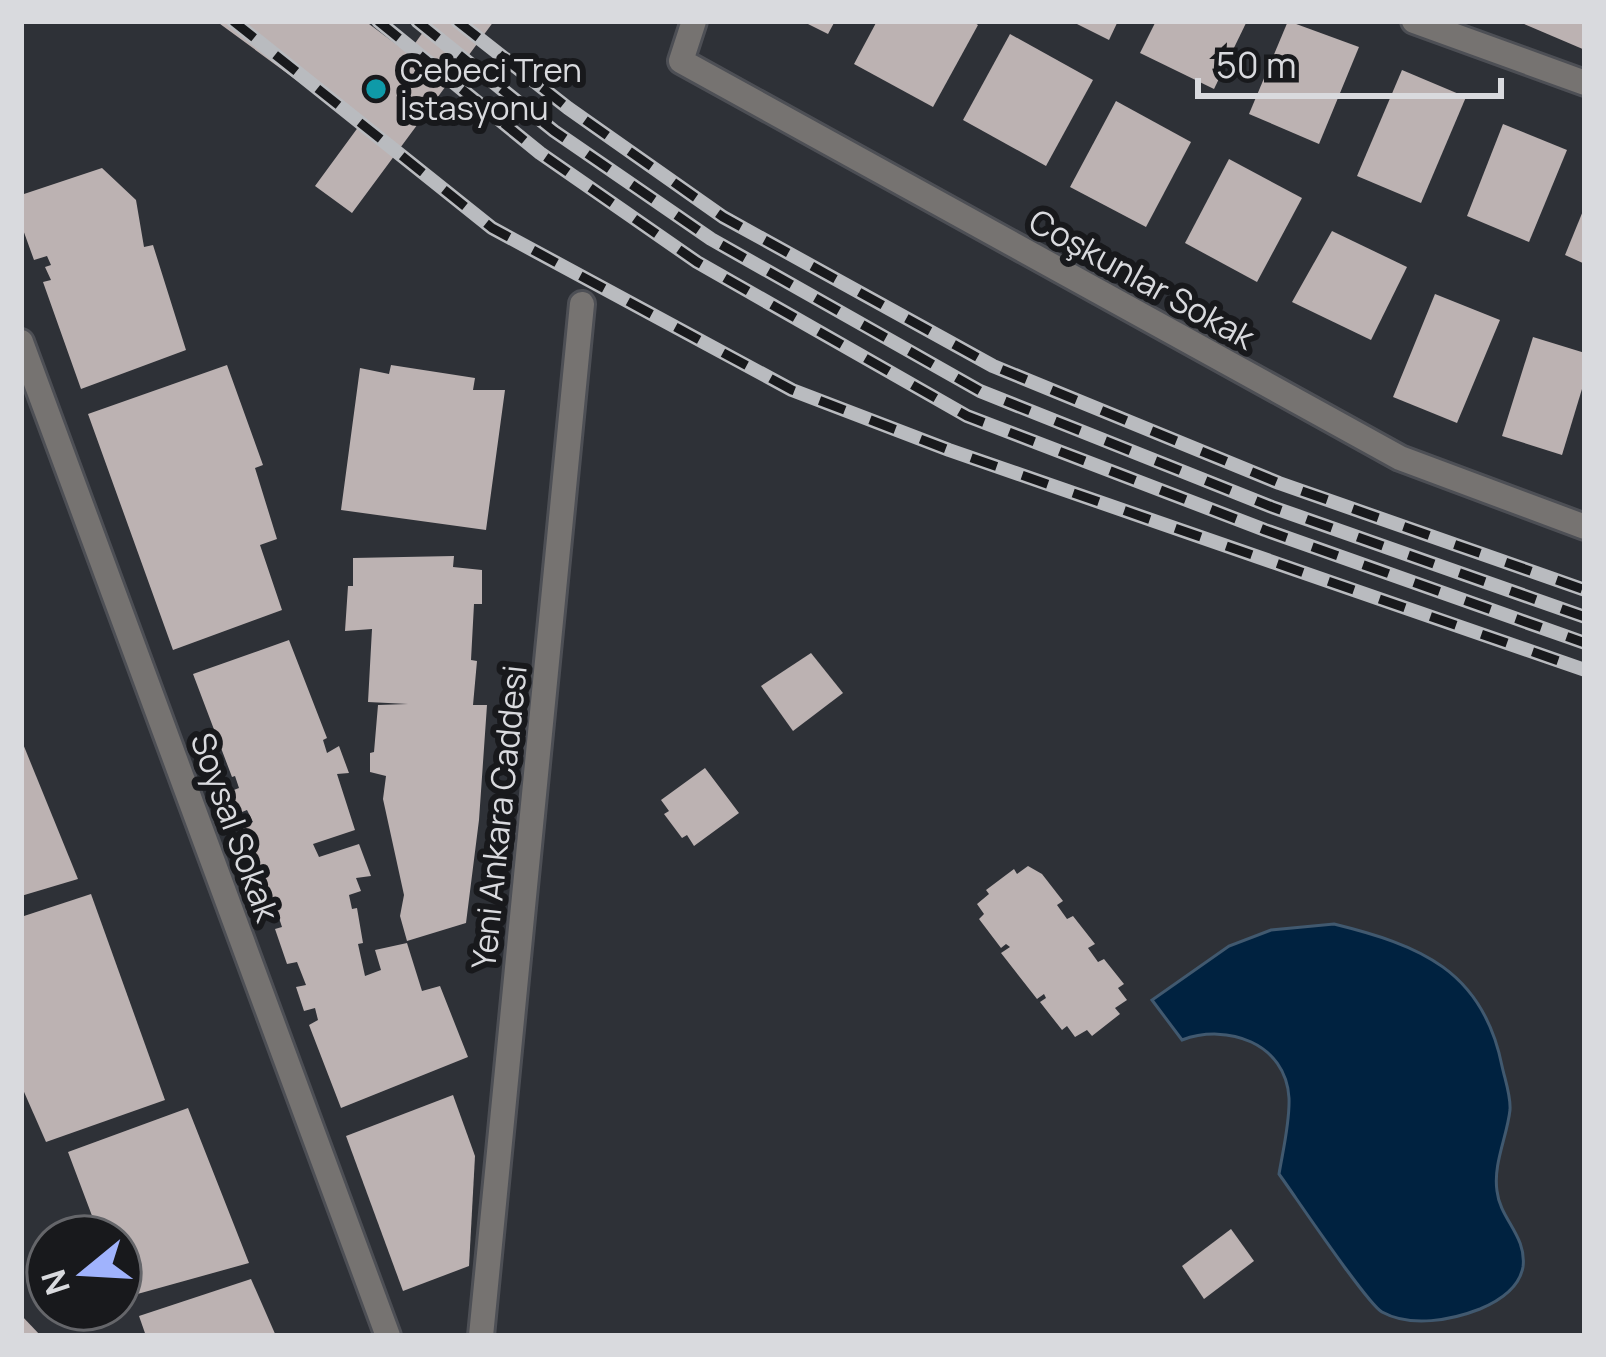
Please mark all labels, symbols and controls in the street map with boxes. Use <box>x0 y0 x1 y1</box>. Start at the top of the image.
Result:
scale bar <box>1198 24 1501 98</box>
text: 50 m <box>1216 40 1296 89</box>
place label: Cebeci Tren İstasyonu <box>400 47 582 130</box>
marker: Cebeci Tren İstasyonu <box>363 76 389 102</box>
street label: Coşkunlar Sokak <box>1021 198 1264 360</box>
street label: Yeni Ankara Caddesi <box>460 663 537 971</box>
street label: Soysal Sokak <box>181 726 291 929</box>
north arrow <box>24 1213 144 1333</box>
text: N <box>30 1264 80 1301</box>

